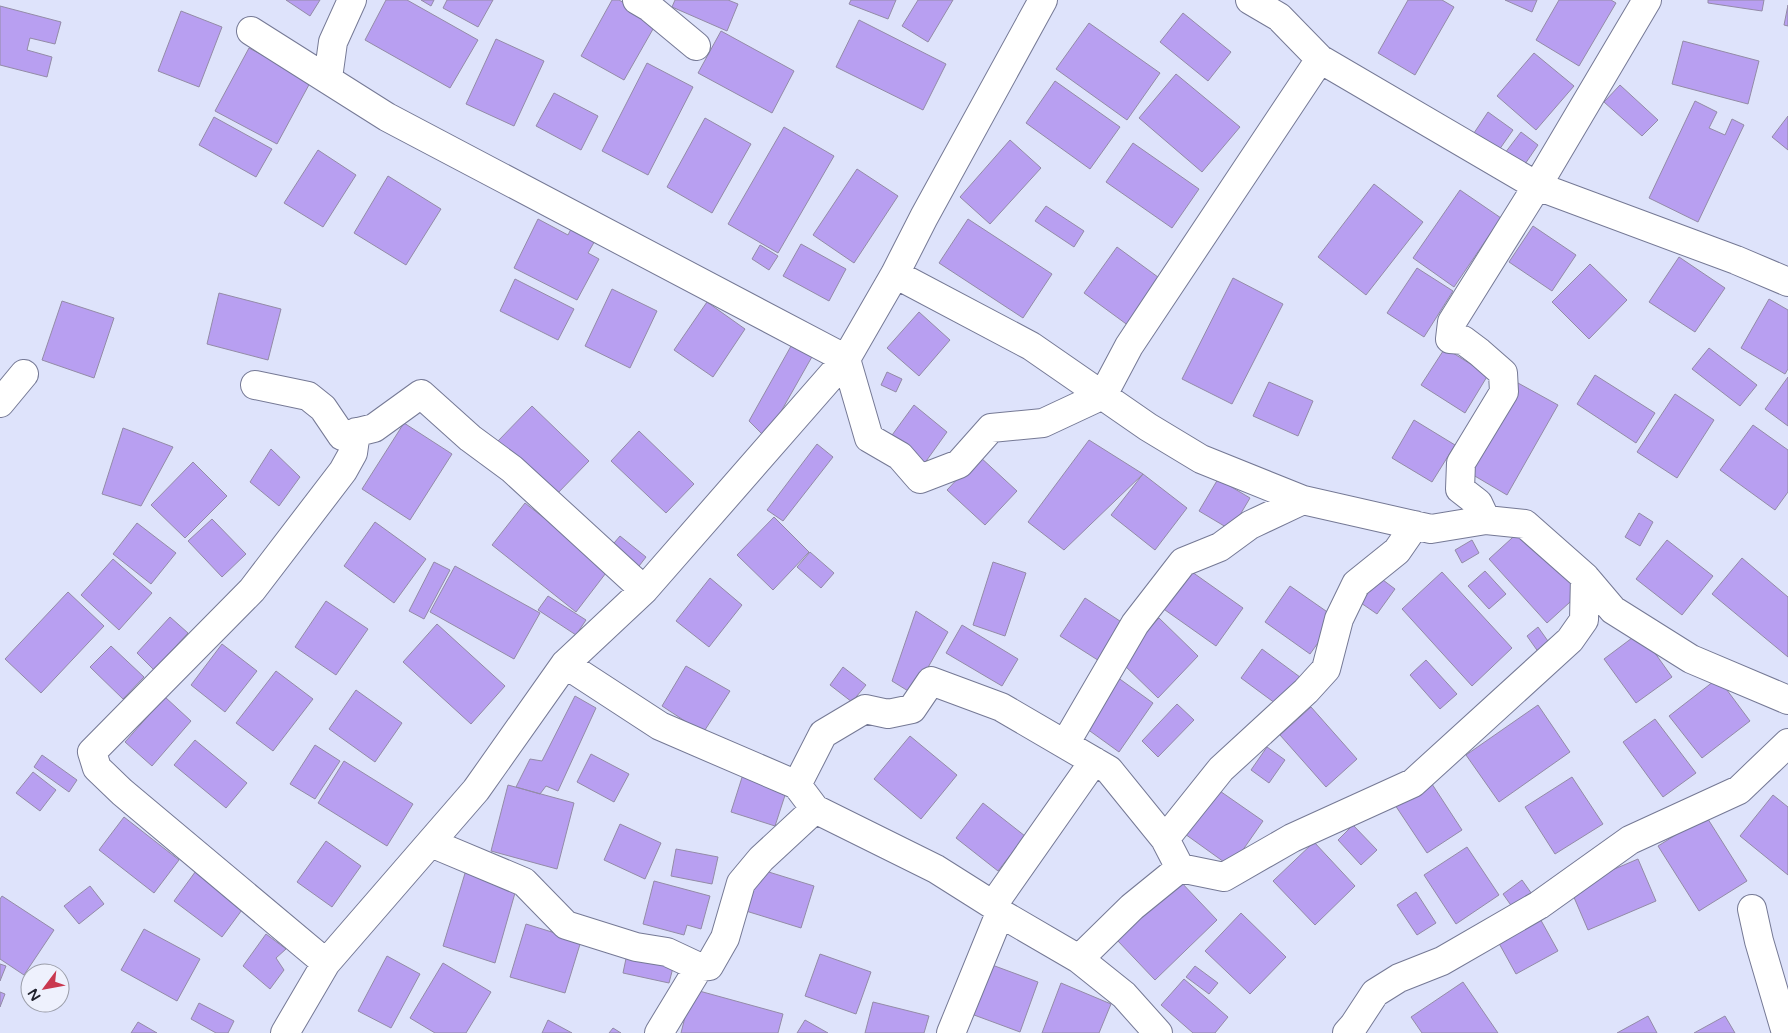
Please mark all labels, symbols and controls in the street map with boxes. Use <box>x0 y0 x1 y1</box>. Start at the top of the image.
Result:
north arrow <box>20 963 70 1013</box>
text: N <box>24 985 45 1004</box>

